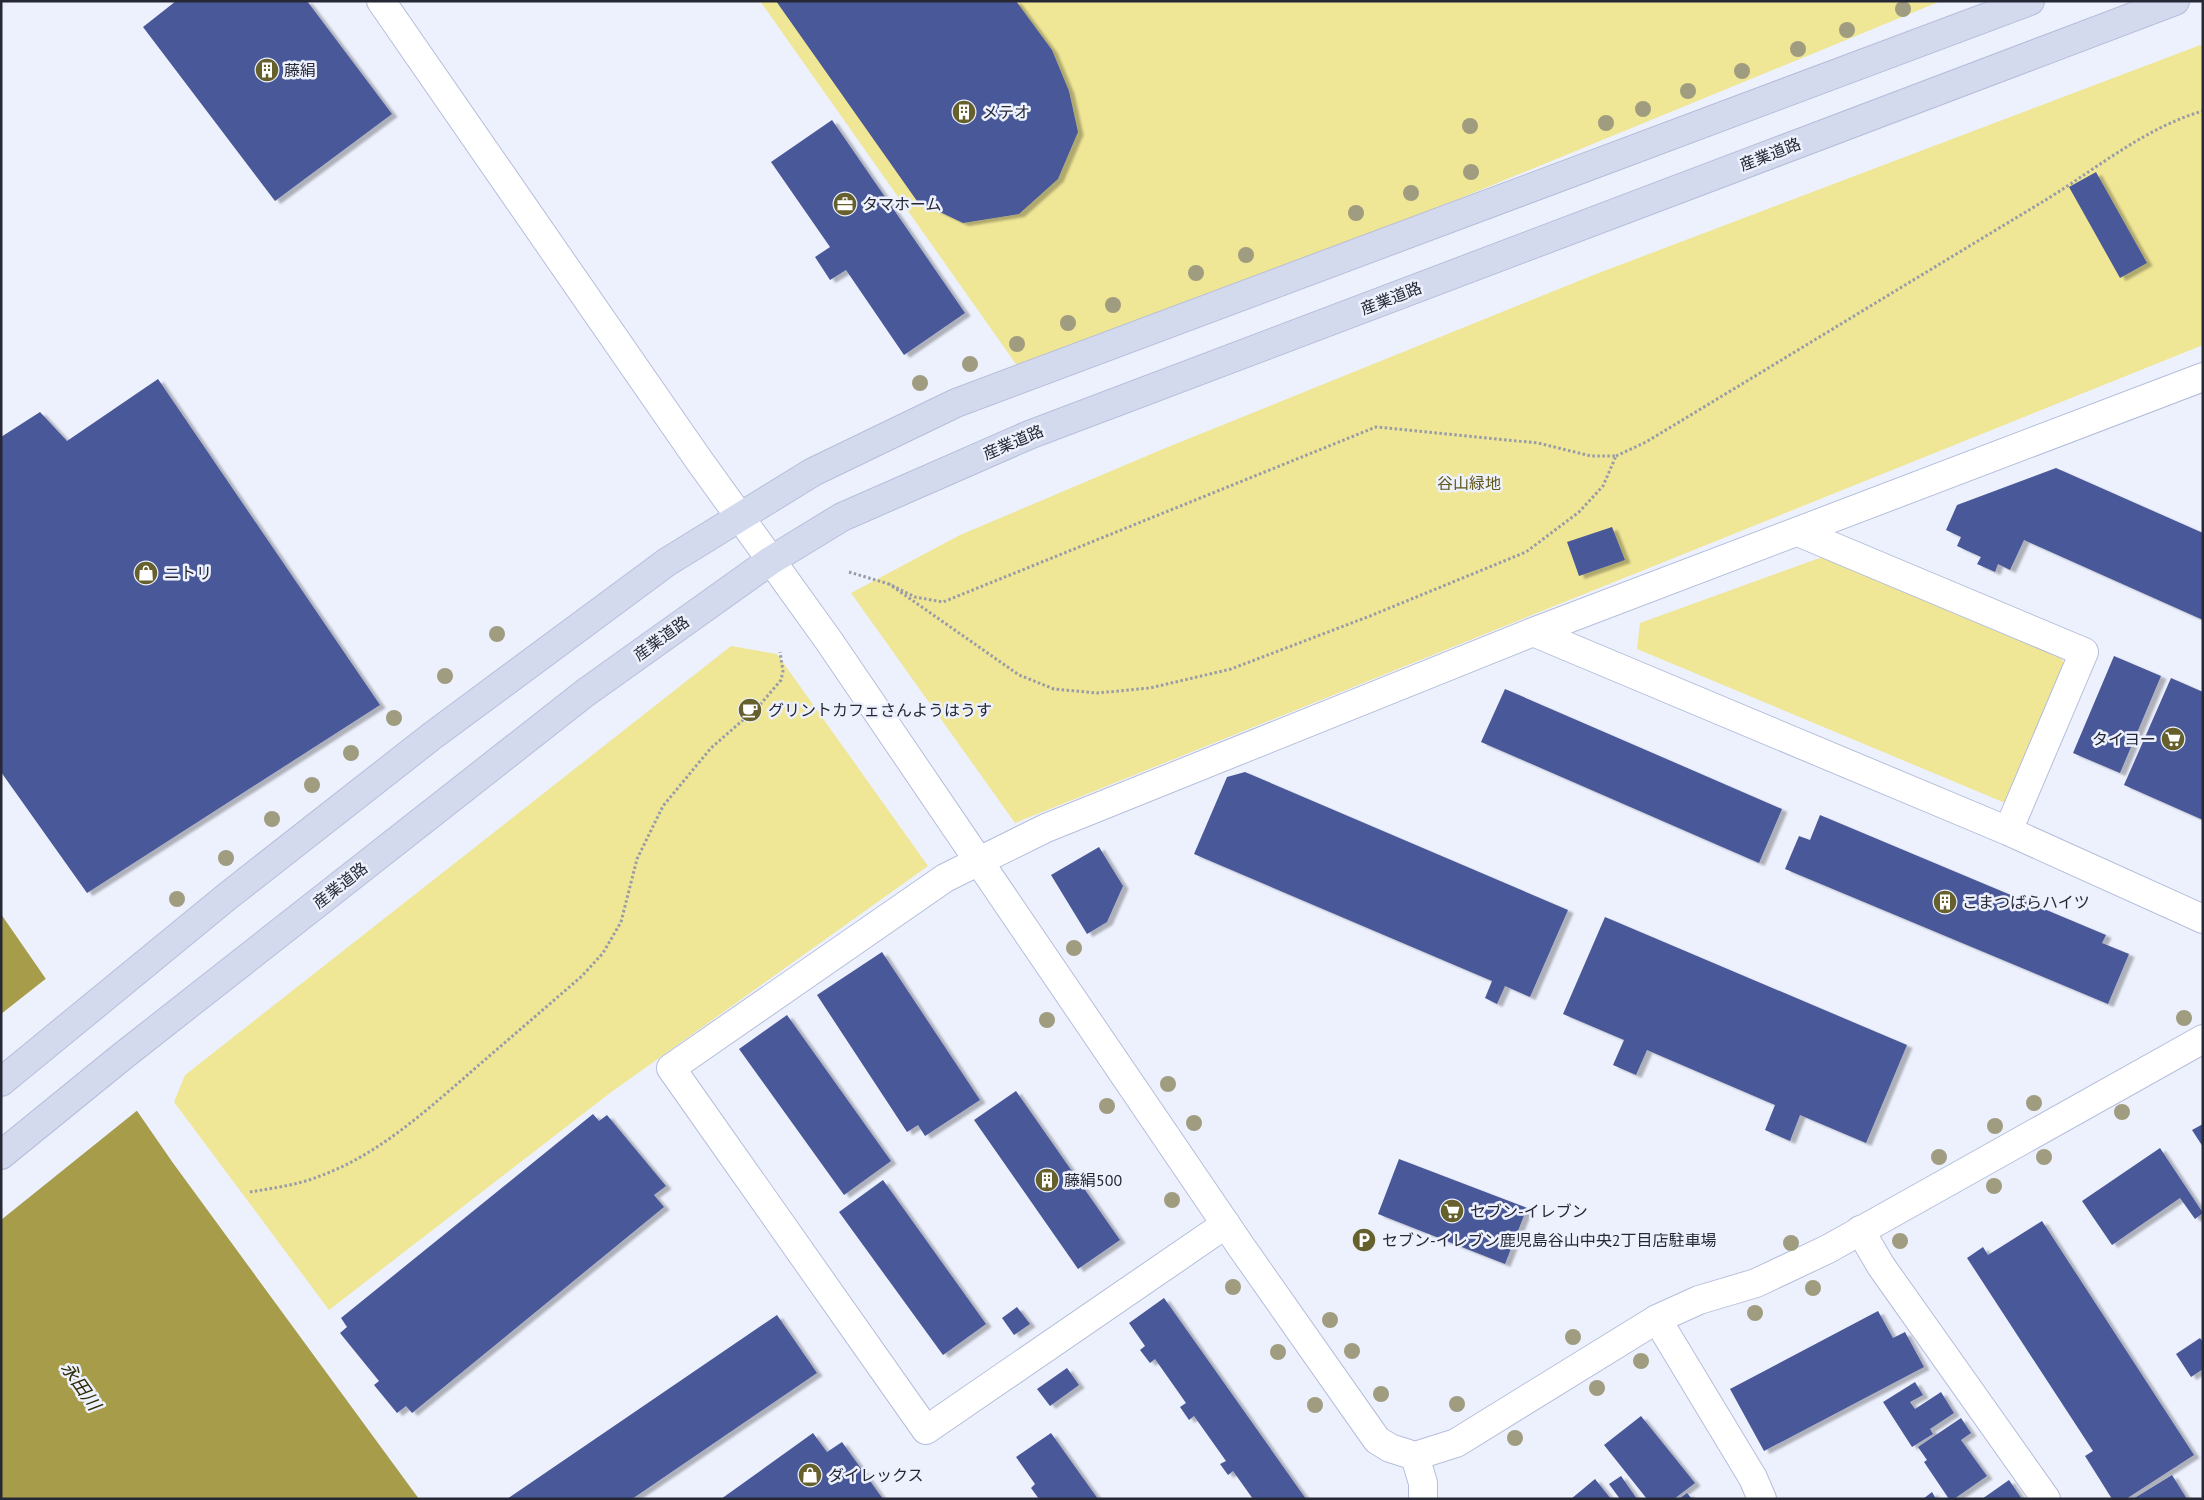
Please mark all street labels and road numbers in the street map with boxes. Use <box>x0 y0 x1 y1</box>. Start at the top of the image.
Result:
street label: 産業道路 <box>1737 133 1803 175</box>
street label: 産業道路 <box>1358 277 1424 319</box>
street label: 産業道路 <box>980 420 1046 464</box>
street label: 産業道路 <box>629 611 693 665</box>
street label: 産業道路 <box>309 857 371 913</box>

